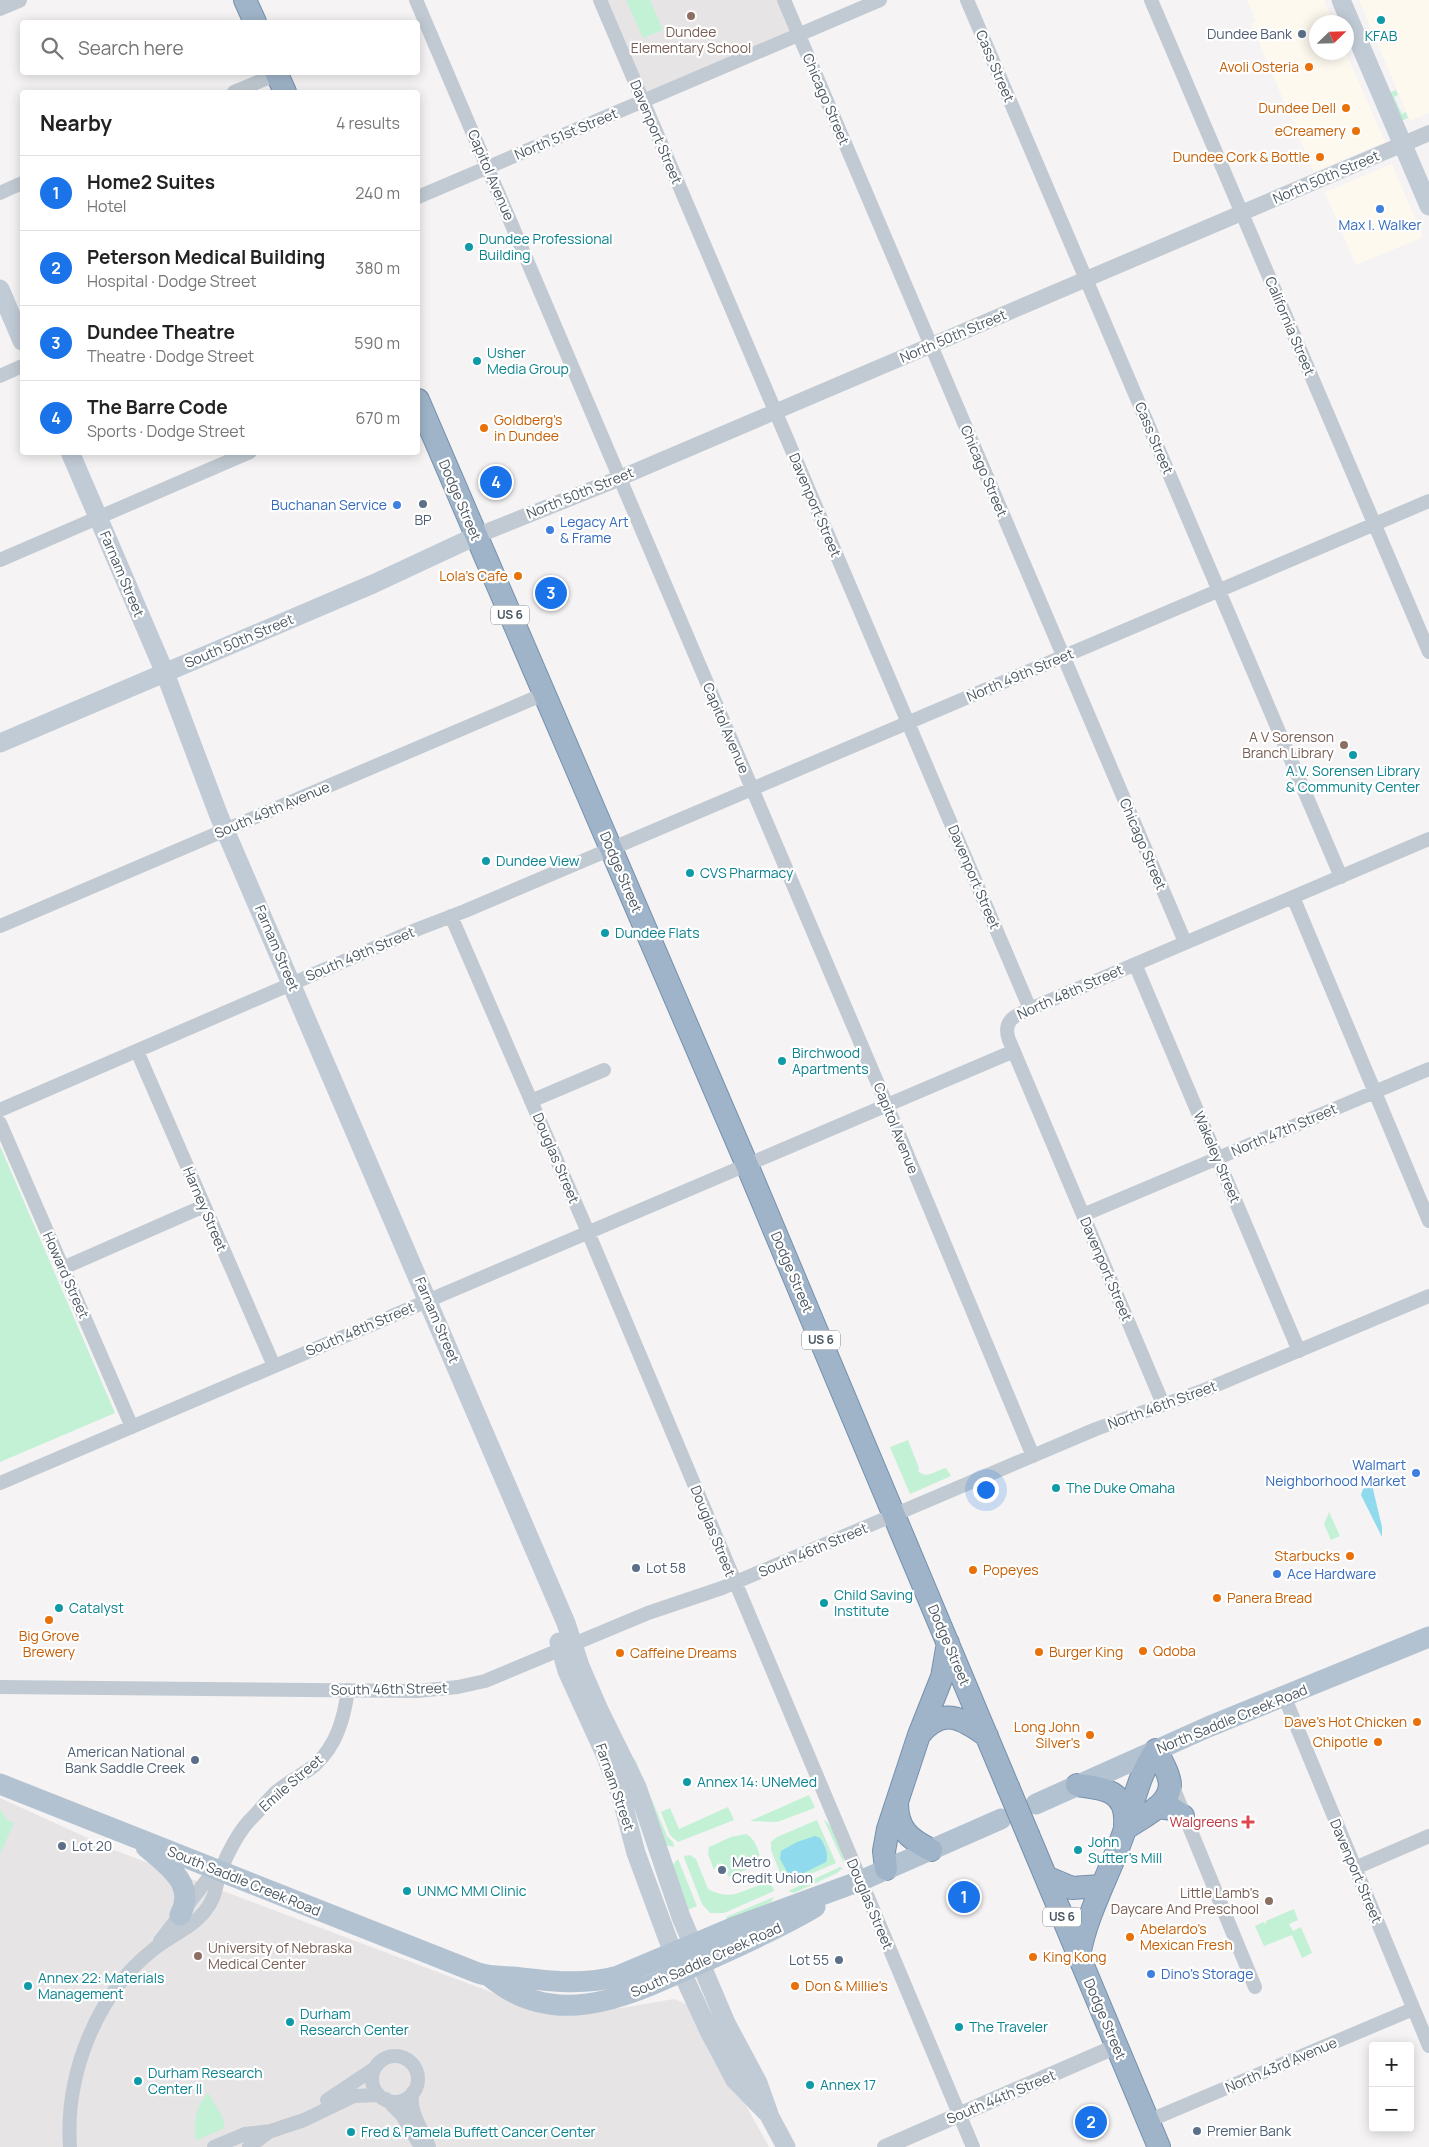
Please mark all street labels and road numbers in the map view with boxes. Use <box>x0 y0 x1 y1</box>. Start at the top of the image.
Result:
street label: Cass Street <box>972 27 1019 105</box>
street label: Chicago Street <box>799 50 854 148</box>
street label: Davenport Street <box>626 77 687 187</box>
street label: North 51st Street <box>511 103 621 164</box>
street label: Capitol Avenue <box>464 126 519 223</box>
street label: North 50th Street <box>1270 145 1382 208</box>
street label: California Street <box>1261 273 1320 378</box>
street label: North 50th Street <box>897 304 1009 367</box>
street label: Cass Street <box>1131 399 1178 477</box>
street label: Chicago Street <box>957 422 1012 520</box>
street label: Davenport Street <box>785 450 846 560</box>
street label: Dodge Street <box>435 456 486 544</box>
street label: North 50th Street <box>523 462 637 523</box>
street label: Farnam Street <box>96 528 149 620</box>
road number: US 6 <box>491 606 529 624</box>
street label: South 50th Street <box>182 609 296 672</box>
street label: North 49th Street <box>963 643 1076 706</box>
street label: Capitol Avenue <box>699 679 754 776</box>
street label: South 49th Avenue <box>211 777 332 842</box>
street label: Chicago Street <box>1116 795 1171 893</box>
street label: Davenport Street <box>944 822 1005 932</box>
street label: Dodge Street <box>596 828 647 916</box>
street label: Farnam Street <box>251 902 304 994</box>
street label: South 49th Street <box>302 922 418 985</box>
street label: North 48th Street <box>1014 960 1126 1023</box>
street label: Capitol Avenue <box>869 1079 923 1176</box>
street label: North 47th Street <box>1228 1099 1340 1160</box>
street label: Wakeley Street <box>1190 1108 1245 1206</box>
street label: Douglas Street <box>529 1110 584 1206</box>
street label: Harney Street <box>179 1164 232 1254</box>
street label: Davenport Street <box>1076 1214 1137 1324</box>
street label: Dodge Street <box>767 1228 818 1316</box>
street label: Howard Street <box>39 1229 94 1321</box>
street label: Farnam Street <box>411 1274 464 1366</box>
street label: South 48th Street <box>303 1297 417 1360</box>
road number: US 6 <box>802 1330 840 1350</box>
street label: North 46th Street <box>1105 1376 1219 1433</box>
street label: Douglas Street <box>687 1482 741 1580</box>
street label: South 46th Street <box>755 1518 871 1581</box>
street label: Dodge Street <box>924 1601 975 1689</box>
street label: South 46th Street <box>330 1678 448 1699</box>
street label: North Saddle Creek Road <box>1154 1680 1310 1758</box>
street label: Farnam Street <box>592 1740 639 1834</box>
street label: Emile Street <box>255 1749 327 1816</box>
street label: Davenport Street <box>1326 1816 1387 1926</box>
street label: South Saddle Creek Road <box>165 1841 324 1920</box>
street label: Douglas Street <box>843 1856 898 1952</box>
road number: US 6 <box>1043 1908 1081 1926</box>
street label: South Saddle Creek Road <box>627 1918 784 2001</box>
street label: Dodge Street <box>1080 1975 1131 2063</box>
street label: North 43rd Avenue <box>1222 2032 1340 2097</box>
street label: South 44th Street <box>943 2065 1058 2128</box>

